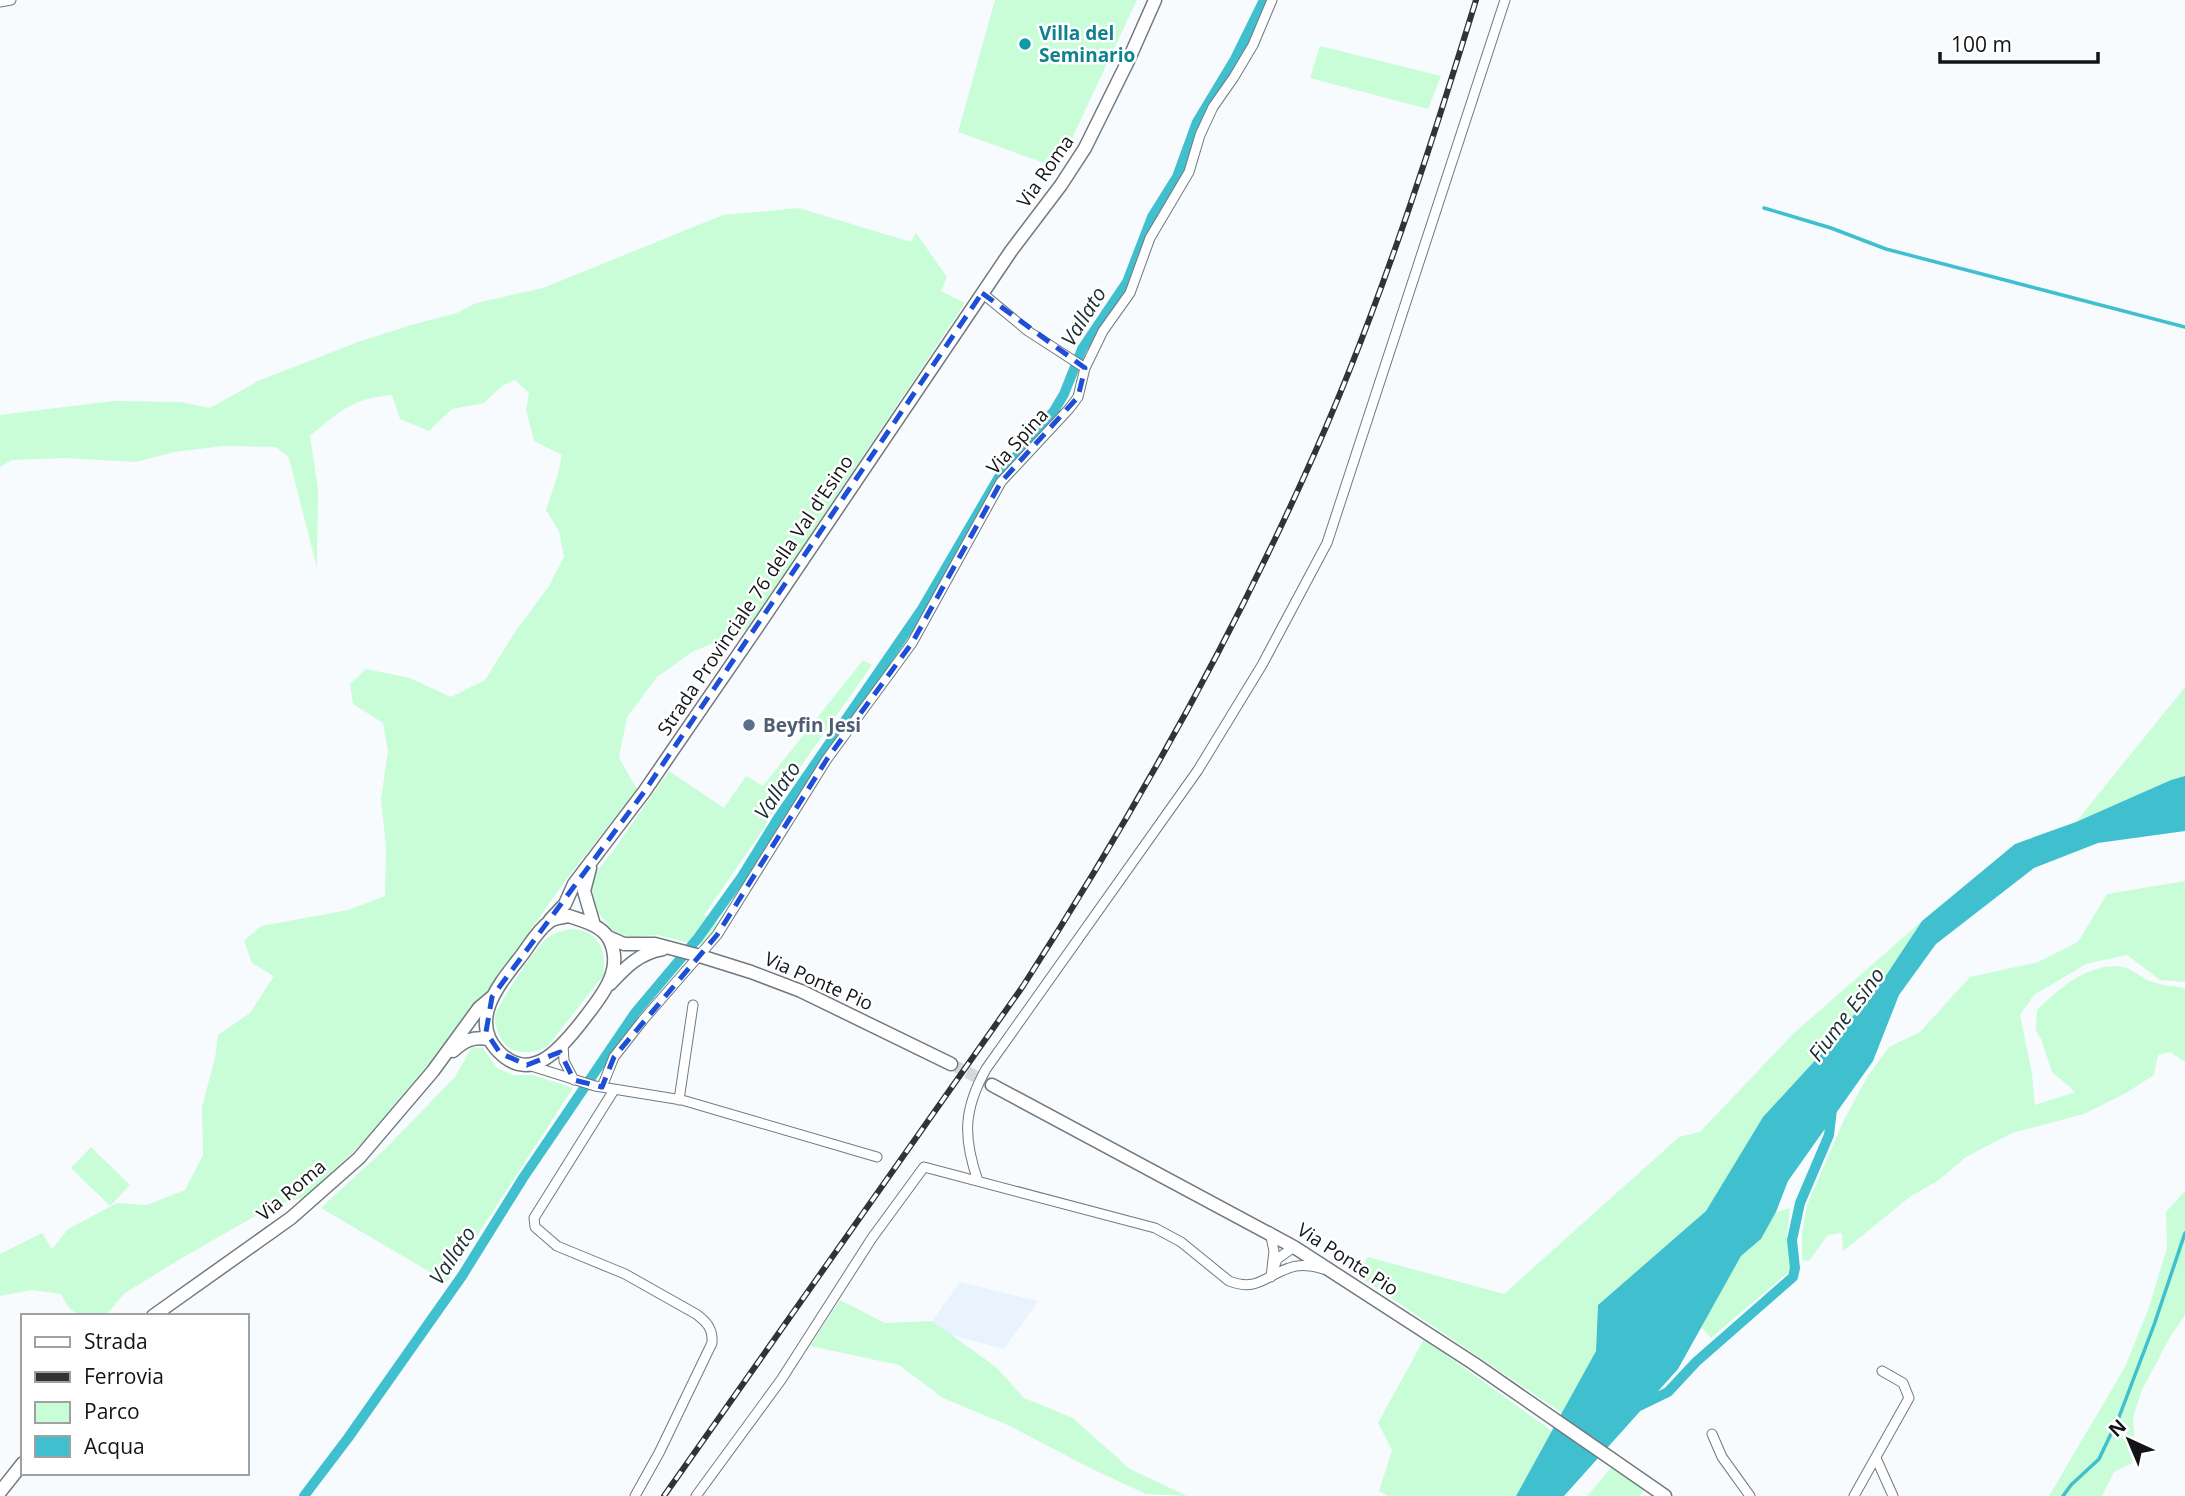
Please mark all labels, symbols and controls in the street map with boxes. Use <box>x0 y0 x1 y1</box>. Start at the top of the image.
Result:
place label: Villa del Seminario <box>1039 20 1135 68</box>
scale bar <box>1940 21 2098 65</box>
text: 100 m <box>1951 30 2012 58</box>
marker: Villa del Seminario <box>1017 36 1033 52</box>
street label: Via Roma <box>1011 130 1079 212</box>
water label: Vallato <box>1054 281 1112 351</box>
street label: Via Spina <box>980 402 1054 480</box>
street label: Strada Provinciale 76 della Val d'Esino <box>651 450 859 740</box>
place label: Beyfin Jesi <box>763 712 861 738</box>
marker: Beyfin Jesi <box>741 717 757 733</box>
water label: Vallato <box>747 755 807 825</box>
street label: Via Ponte Pio <box>761 945 877 1017</box>
water label: Fiume Esino <box>1801 961 1891 1067</box>
street label: Via Roma <box>251 1153 331 1227</box>
street label: Via Ponte Pio <box>1292 1216 1404 1302</box>
water label: Vallato <box>422 1220 482 1290</box>
legend <box>21 1314 248 1475</box>
text: Strada <box>84 1327 148 1355</box>
text: Ferrovia <box>84 1362 164 1390</box>
text: Parco <box>84 1397 140 1425</box>
north arrow <box>2094 1405 2164 1475</box>
text: N <box>2103 1413 2132 1442</box>
text: Acqua <box>84 1432 145 1460</box>

